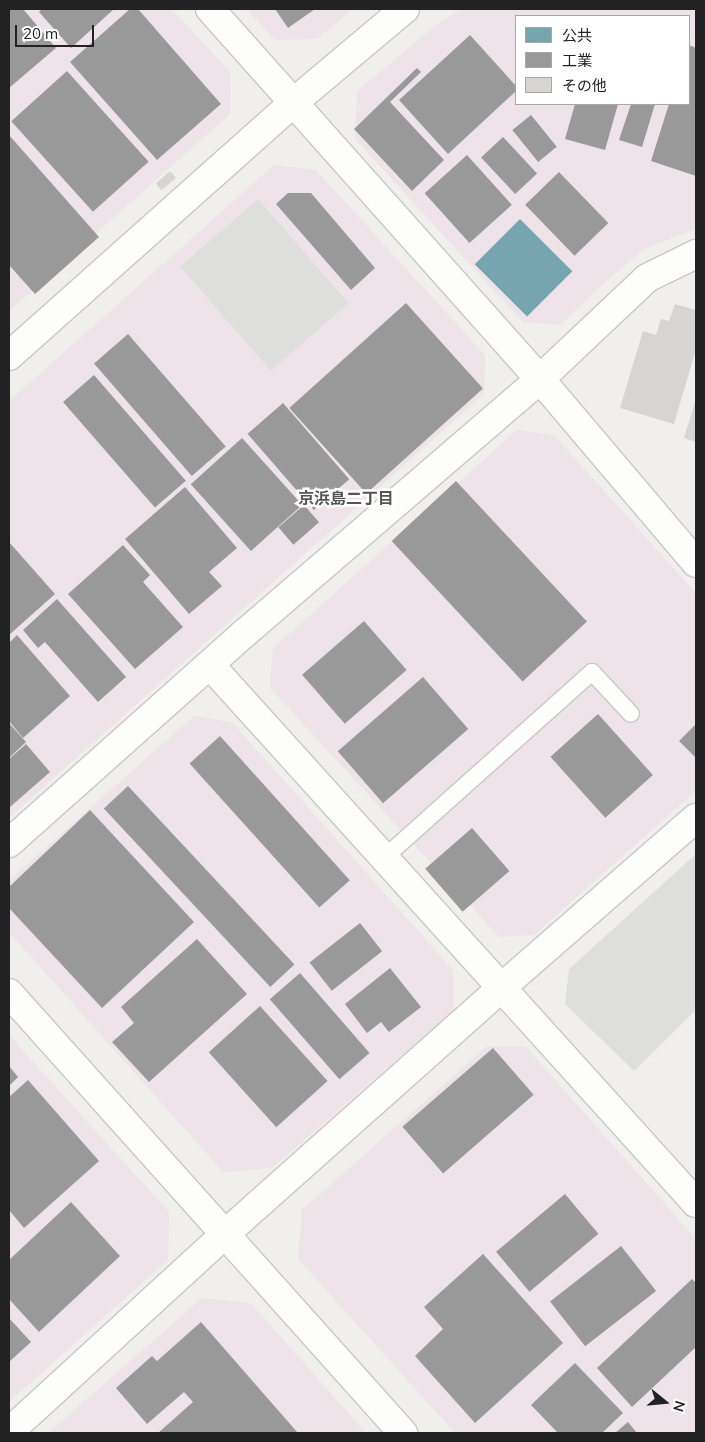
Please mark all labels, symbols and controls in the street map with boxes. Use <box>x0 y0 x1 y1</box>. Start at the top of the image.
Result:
scale bar <box>18 15 96 47</box>
legend <box>515 15 690 105</box>
text: 20 m <box>23 24 58 43</box>
text: 公共 <box>562 26 592 45</box>
text: 工業 <box>562 51 592 70</box>
text: その他 <box>562 76 607 95</box>
district label: 京浜島二丁目 <box>298 488 394 508</box>
north arrow <box>640 1377 690 1427</box>
text: N <box>669 1399 690 1414</box>

